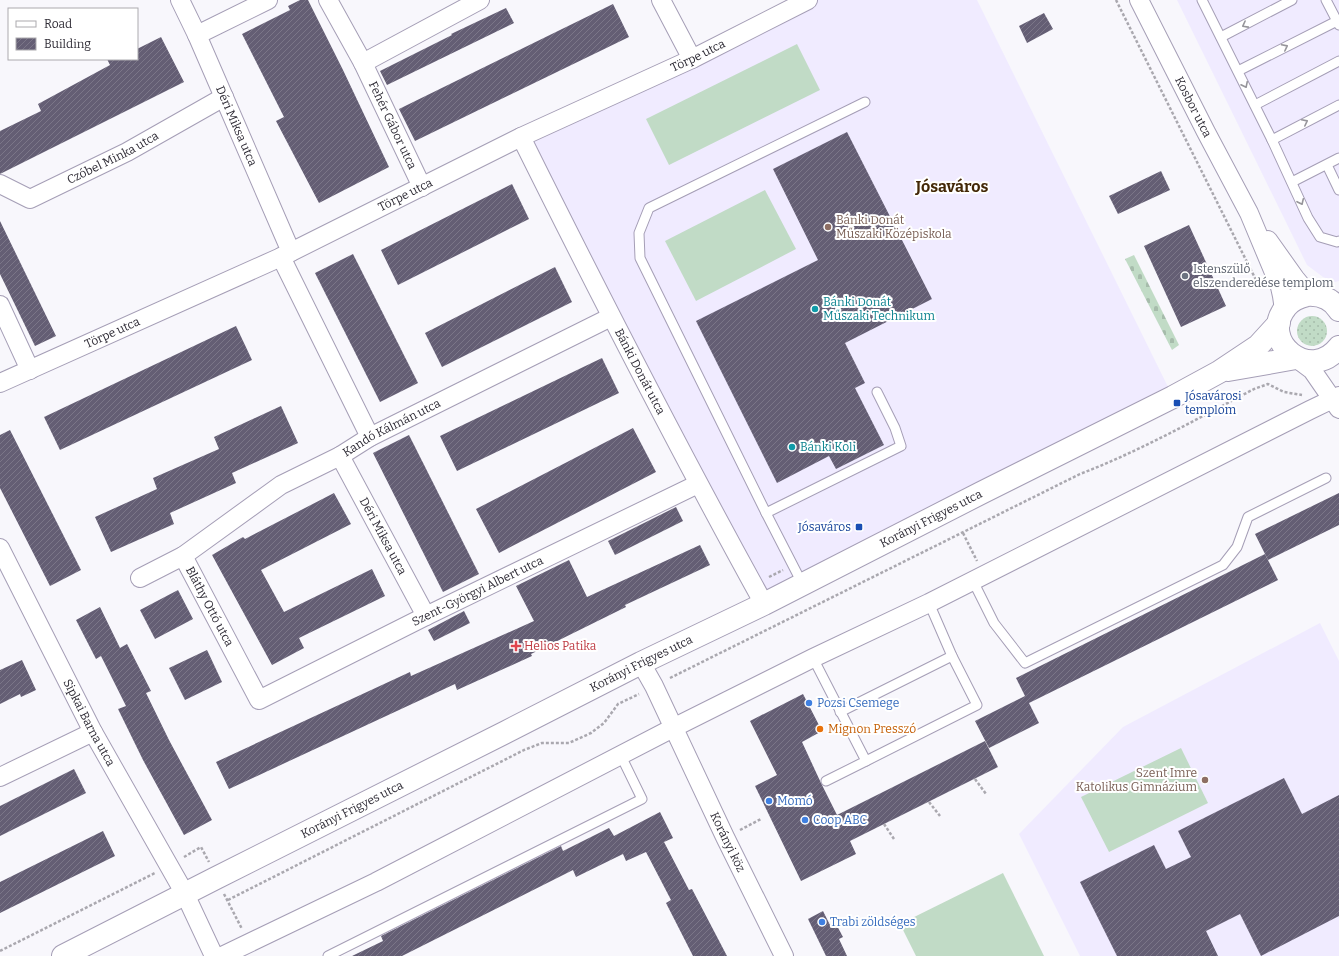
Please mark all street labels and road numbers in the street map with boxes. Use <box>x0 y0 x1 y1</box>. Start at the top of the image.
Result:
street label: Törpe utca <box>669 36 728 75</box>
street label: Kosbor utca <box>1172 74 1215 140</box>
street label: Fehér Gábor utca <box>366 79 420 172</box>
street label: Déri Miksa utca <box>213 84 260 169</box>
street label: Czóbel Minka utca <box>65 128 161 187</box>
street label: Törpe utca <box>376 175 435 214</box>
street label: Törpe utca <box>83 314 142 351</box>
street label: Bánki Donát utca <box>612 326 668 417</box>
street label: Kandó Kálmán utca <box>340 396 443 460</box>
street label: Korányi Frigyes utca <box>878 486 985 551</box>
street label: Déri Miksa utca <box>357 495 410 578</box>
street label: Szent-Györgyi Albert utca <box>410 553 546 629</box>
street label: Bláthy Ottó utca <box>183 564 237 649</box>
street label: Korányi Frigyes utca <box>588 632 695 695</box>
street label: Sipkai Barna utca <box>60 677 118 769</box>
street label: Korányi Frigyes utca <box>298 778 406 841</box>
street label: Korányi köz <box>707 810 748 875</box>

